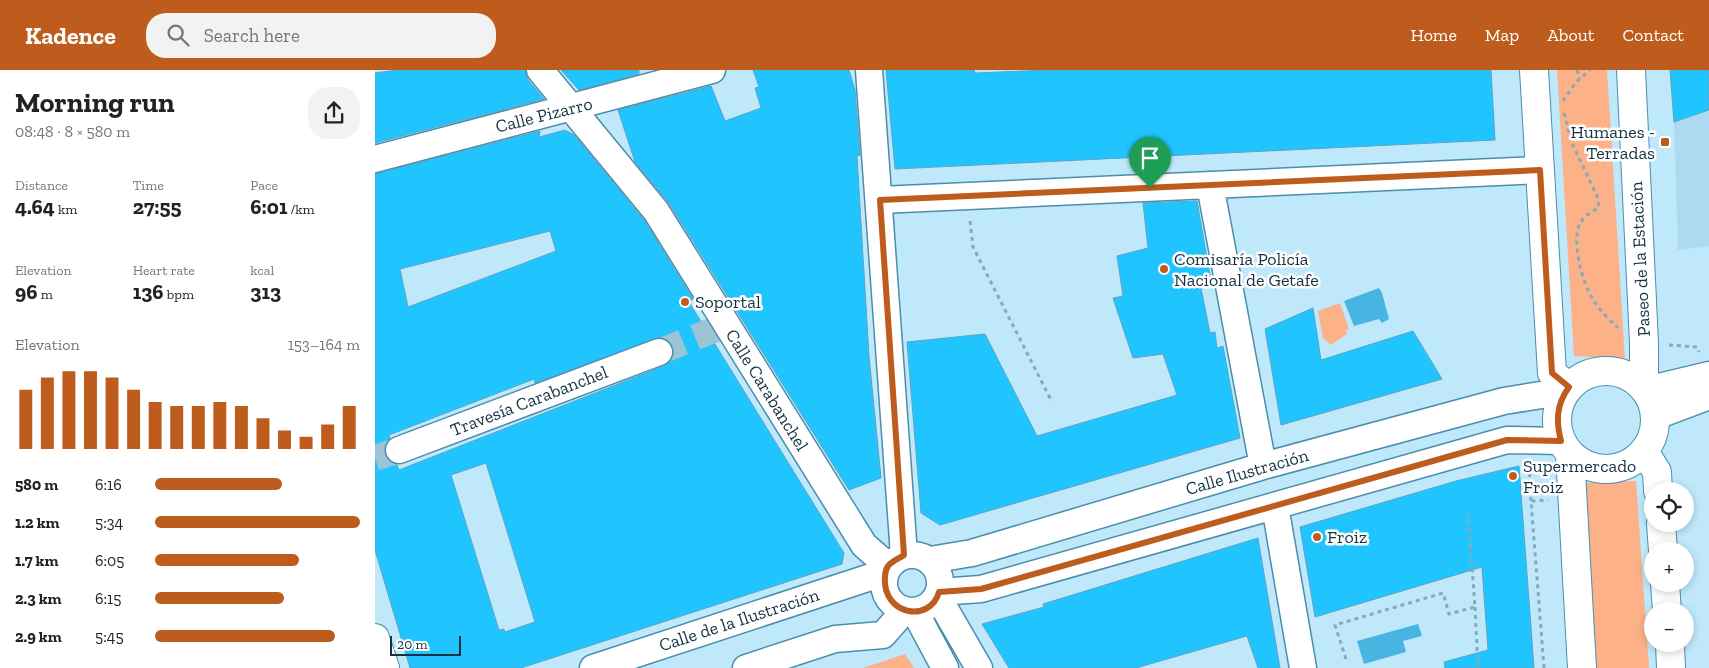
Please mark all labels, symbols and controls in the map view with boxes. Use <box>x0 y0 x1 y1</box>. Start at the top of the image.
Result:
search box <box>146 13 496 58</box>
text: Kadence <box>25 21 116 50</box>
icon: search <box>164 21 192 49</box>
text: Search here <box>204 24 300 47</box>
text: Home <box>1410 24 1457 46</box>
text: Map <box>1485 24 1519 46</box>
text: About <box>1547 24 1594 46</box>
text: Contact <box>1622 24 1684 46</box>
text: Morning run <box>15 86 175 119</box>
button: share <box>308 87 360 139</box>
street label: Calle Pizarro <box>493 92 595 138</box>
place label: Humanes - Terradas <box>1570 121 1655 164</box>
text: 08:48 · 8 × 580 m <box>15 122 130 141</box>
marker: Humanes - Terradas <box>1659 136 1671 148</box>
pin <box>1129 137 1171 188</box>
icon: arrive <box>1136 144 1164 172</box>
text: Distance <box>15 177 68 194</box>
text: Time <box>133 177 164 194</box>
text: Pace <box>250 177 278 194</box>
street label: Paseo de la Estación <box>1625 180 1655 337</box>
text: 4.64 <box>15 194 55 219</box>
text: 27:55 <box>133 194 181 219</box>
text: 6:01 <box>250 194 287 219</box>
text: km <box>55 201 77 218</box>
text: /km <box>287 201 315 218</box>
place label: Comisaría Policía Nacional de Getafe <box>1174 248 1319 291</box>
text: Elevation <box>15 262 72 279</box>
text: Heart rate <box>133 262 195 279</box>
text: kcal <box>250 262 274 279</box>
marker: Comisaría Policía Nacional de Getafe <box>1158 263 1170 275</box>
text: 96 <box>15 279 38 304</box>
text: 136 <box>133 279 164 304</box>
text: 313 <box>250 279 281 304</box>
text: m <box>38 286 53 303</box>
text: bpm <box>164 286 194 303</box>
place label: Soportal <box>695 291 761 313</box>
marker: Soportal <box>679 296 691 308</box>
street label: Calle Carabanchel <box>721 325 813 455</box>
text: Elevation <box>15 335 80 354</box>
text: 153–164 m <box>288 335 360 354</box>
street label: Travesía Carabanchel <box>447 361 611 441</box>
street label: Calle Ilustración <box>1183 444 1312 500</box>
place label: Supermercado Froiz <box>1523 455 1636 498</box>
marker: Supermercado Froiz <box>1507 470 1519 482</box>
text: 580 m <box>15 475 58 494</box>
text: 6:16 <box>95 475 122 494</box>
map controls <box>1644 482 1694 652</box>
button: locate <box>1644 482 1694 532</box>
text: 1.2 km <box>15 513 60 532</box>
text: 5:34 <box>95 513 123 532</box>
place label: Froiz <box>1327 526 1367 548</box>
marker: Froiz <box>1311 531 1323 543</box>
button: + <box>1644 542 1694 592</box>
text: 1.7 km <box>15 551 58 570</box>
text: 6:05 <box>95 551 125 570</box>
street label: Calle de la Ilustración <box>656 584 822 656</box>
text: 2.3 km <box>15 589 62 608</box>
text: 6:15 <box>95 589 121 608</box>
button: − <box>1644 602 1694 652</box>
text: 2.9 km <box>15 627 62 646</box>
text: 5:45 <box>95 627 124 646</box>
scale bar <box>390 633 461 656</box>
text: 20 m <box>397 636 428 653</box>

